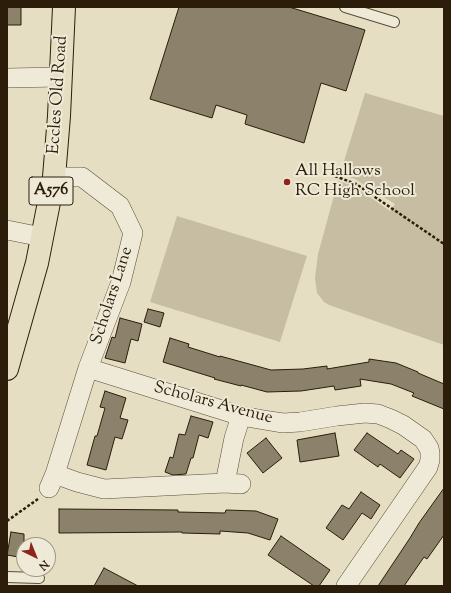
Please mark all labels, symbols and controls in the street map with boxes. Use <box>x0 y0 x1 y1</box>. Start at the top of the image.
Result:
street label: Eccles Old Road <box>45 35 73 155</box>
place label: All Hallows RC High School <box>295 162 415 202</box>
road number: A576 <box>29 177 73 205</box>
marker: All Hallows RC High School <box>282 177 292 187</box>
street label: Scholars Lane <box>88 245 138 347</box>
street label: Scholars Avenue <box>151 378 275 430</box>
north arrow <box>16 537 56 577</box>
text: N <box>35 556 52 574</box>

